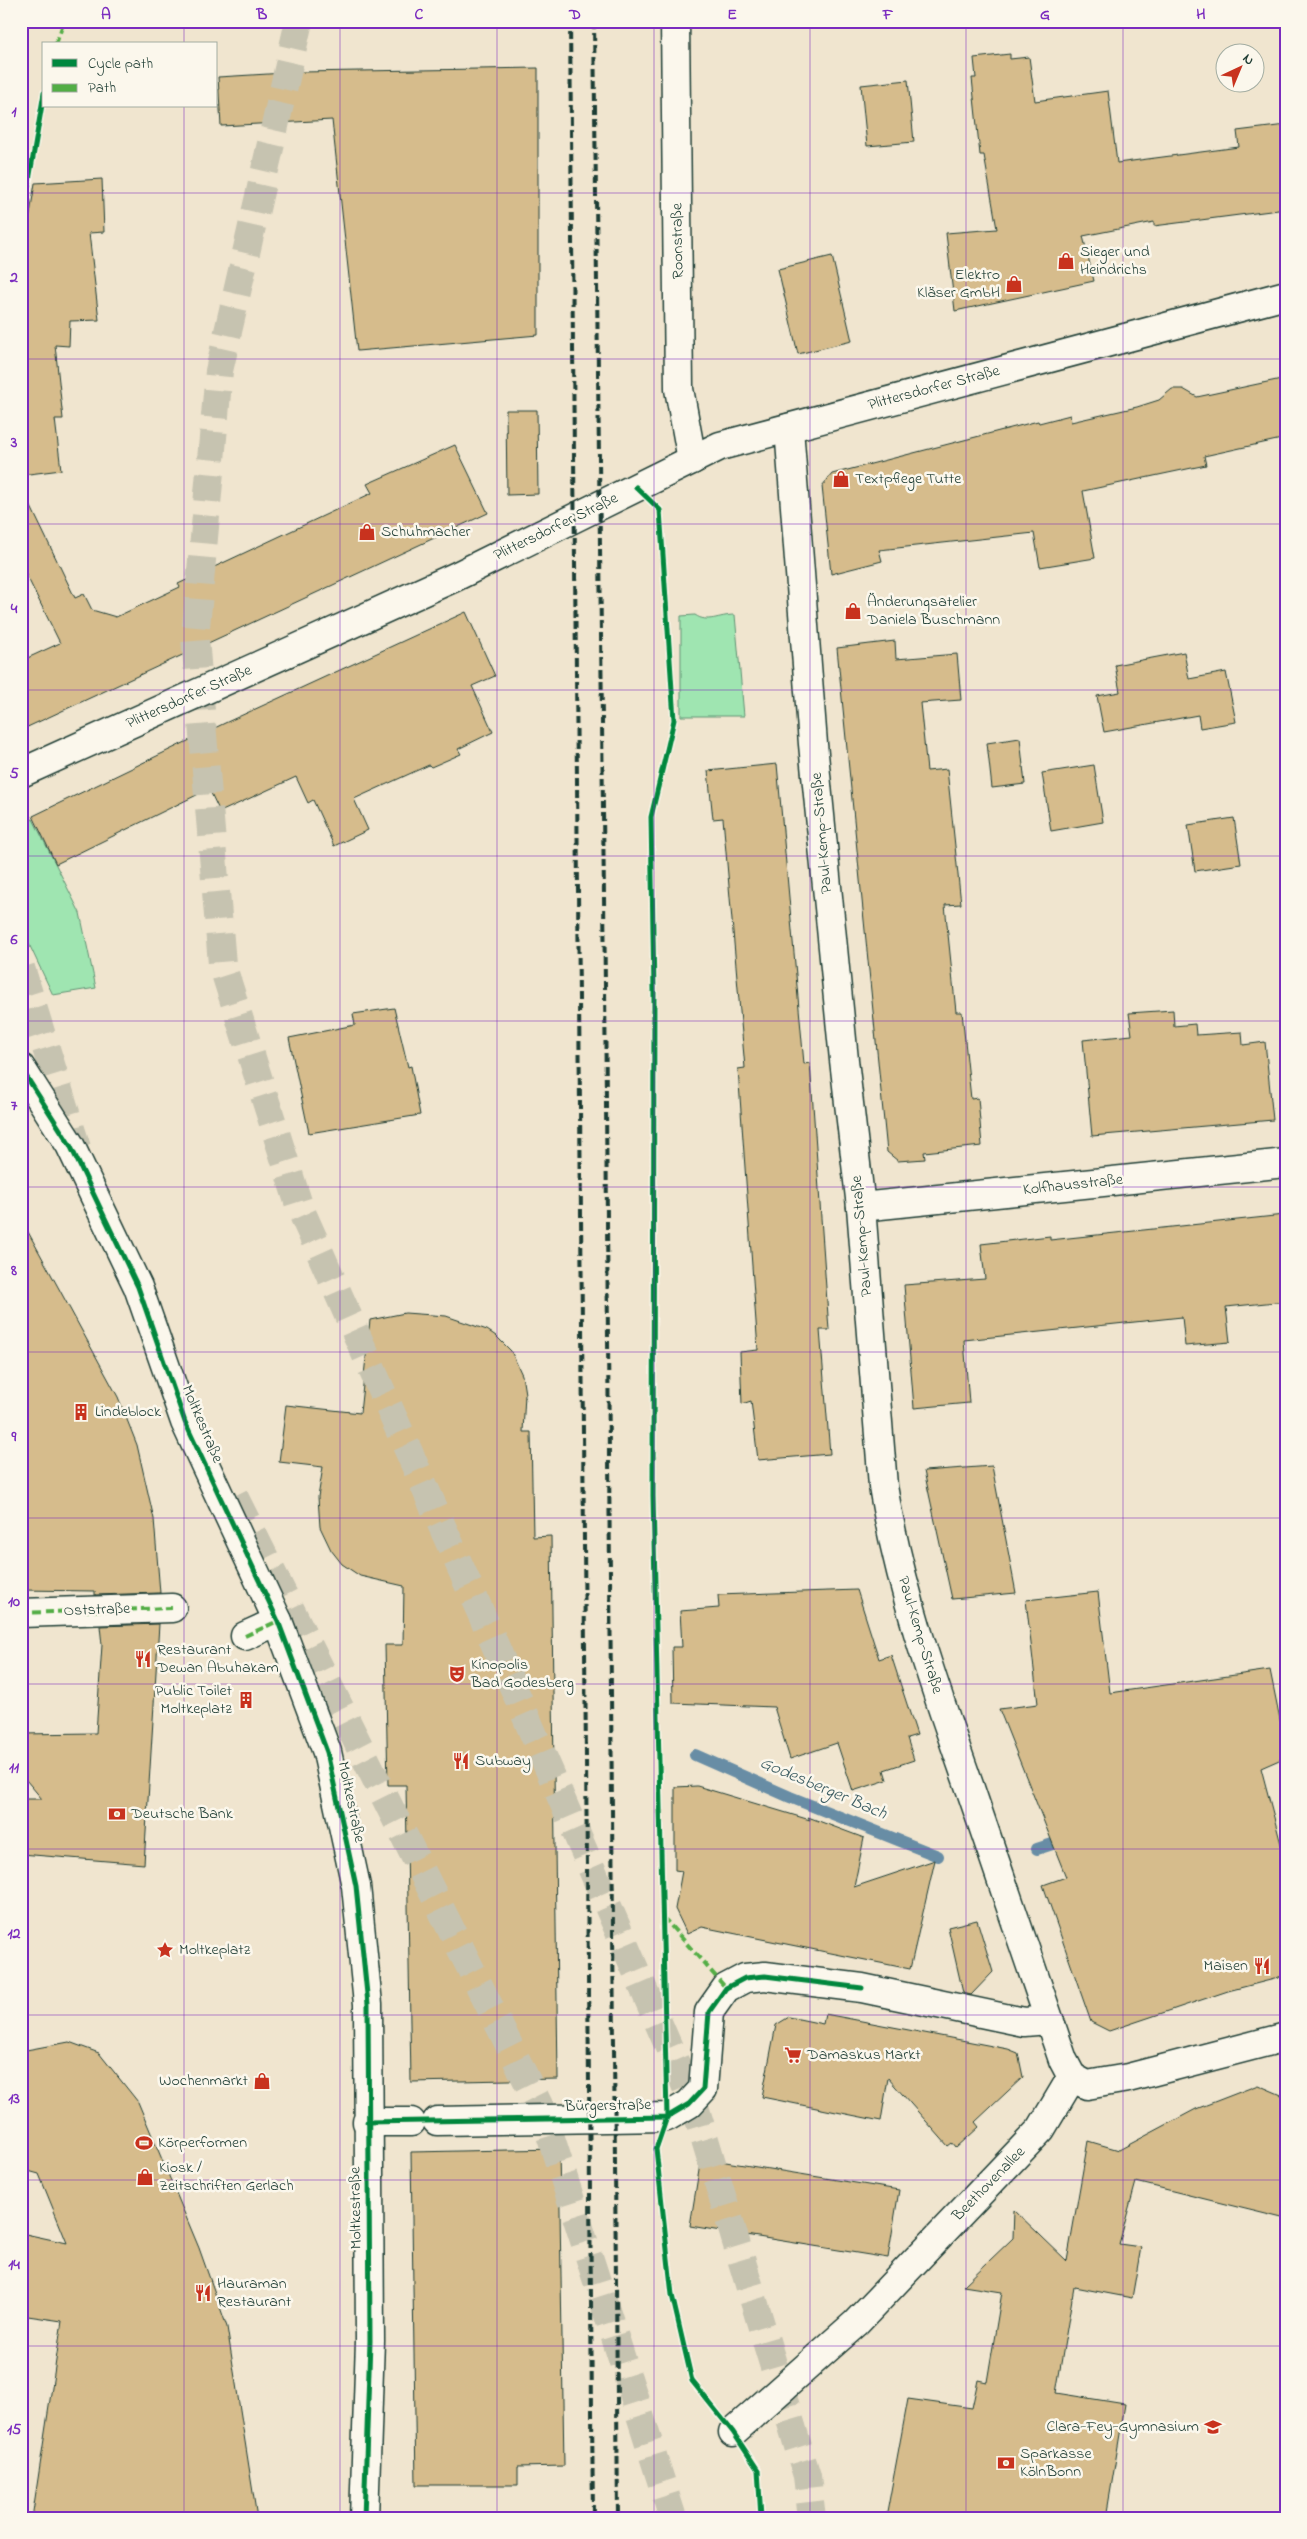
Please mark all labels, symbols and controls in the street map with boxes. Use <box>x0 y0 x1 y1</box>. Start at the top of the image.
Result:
text: A <box>101 3 111 27</box>
text: B <box>256 3 268 27</box>
text: C <box>415 3 424 27</box>
text: D <box>568 3 581 27</box>
text: E <box>727 3 737 27</box>
text: F <box>882 3 894 27</box>
text: G <box>1040 3 1050 27</box>
text: H <box>1196 3 1206 27</box>
legend <box>42 42 218 108</box>
north arrow <box>1214 42 1264 92</box>
text: N <box>1237 49 1259 71</box>
text: Cycle path <box>88 53 153 76</box>
text: Path <box>88 77 116 99</box>
text: 1 <box>11 100 17 124</box>
street label: Roonstraße <box>665 202 691 279</box>
place label: Sieger und Heindrichs <box>1080 240 1150 282</box>
shop icon: Sieger und Heindrichs <box>1056 251 1076 271</box>
place label: Elektro Kläser GmbH <box>917 263 1000 305</box>
text: 2 <box>9 266 18 290</box>
shop icon: Elektro Kläser GmbH <box>1004 274 1024 294</box>
street label: Plittersdorfer Straße <box>865 359 1003 417</box>
text: 3 <box>10 431 18 455</box>
place label: Textpflege Tutte <box>855 467 962 491</box>
shop icon: Textpflege Tutte <box>831 469 851 489</box>
street label: Plittersdorfer Straße <box>490 486 623 567</box>
place label: Schuhmacher <box>381 520 471 544</box>
shop icon: Schuhmacher <box>357 522 377 542</box>
place label: Änderungsatelier Daniela Buschmann <box>866 590 1000 632</box>
text: 4 <box>10 597 18 621</box>
shop icon: Änderungsatelier Daniela Buschmann <box>843 601 863 621</box>
street label: Plittersdorfer Straße <box>122 658 257 736</box>
text: 5 <box>9 762 19 786</box>
street label: Paul-Kemp-Straße <box>805 771 839 895</box>
text: 6 <box>9 928 18 952</box>
text: 7 <box>11 1094 18 1118</box>
street label: Kolfhausstraße <box>1022 1168 1125 1202</box>
street label: Paul-Kemp-Straße <box>845 1174 879 1298</box>
text: 8 <box>10 1259 17 1283</box>
street label: Moltkestraße <box>175 1381 229 1467</box>
place label: Lindeblock <box>95 1400 162 1424</box>
building icon: Lindeblock <box>71 1402 91 1422</box>
text: 9 <box>11 1425 17 1449</box>
street label: Paul-Kemp-Straße <box>891 1573 949 1697</box>
text: 10 <box>8 1590 20 1614</box>
street label: Oststraße <box>63 1597 132 1623</box>
place label: Restaurant Dewan Abuhakam <box>156 1638 279 1680</box>
restaurant icon: Restaurant Dewan Abuhakam <box>133 1649 153 1669</box>
place label: Kinopolis Bad Godesberg <box>470 1653 574 1695</box>
theatre icon: Kinopolis Bad Godesberg <box>447 1664 467 1684</box>
place label: Public Toilet Moltkeplatz <box>155 1679 233 1721</box>
building icon: Public Toilet Moltkeplatz <box>236 1690 256 1710</box>
place label: Subway <box>475 1749 531 1773</box>
restaurant icon: Subway <box>451 1751 471 1771</box>
water label: Godesberger Bach <box>755 1751 891 1828</box>
text: 11 <box>9 1756 20 1780</box>
street label: Moltkestraße <box>331 1759 371 1846</box>
place label: Deutsche Bank <box>130 1802 234 1826</box>
bank icon: Deutsche Bank <box>107 1804 127 1824</box>
text: 12 <box>7 1922 21 1946</box>
place label: Moltkeplatz <box>179 1938 251 1962</box>
place icon: Moltkeplatz <box>155 1940 175 1960</box>
place label: Maisen <box>1204 1954 1248 1978</box>
restaurant icon: Maisen <box>1252 1956 1272 1976</box>
place label: Damaskus Markt <box>806 2043 921 2067</box>
supermarket icon: Damaskus Markt <box>783 2045 803 2065</box>
place label: Wochenmarkt <box>159 2069 249 2093</box>
shop icon: Wochenmarkt <box>252 2071 272 2091</box>
text: 13 <box>8 2087 20 2111</box>
street label: Bürgerstraße <box>563 2093 652 2119</box>
place label: Körperformen <box>158 2131 247 2155</box>
sports icon: Körperformen <box>134 2133 154 2153</box>
street label: Beethovenallee <box>946 2140 1032 2228</box>
place label: Kiosk / Zeitschriften Gerlach <box>159 2156 294 2198</box>
street label: Moltkestraße <box>343 2166 369 2249</box>
shop icon: Kiosk / Zeitschriften Gerlach <box>135 2167 155 2187</box>
text: 14 <box>8 2253 20 2277</box>
place label: Hauraman Restaurant <box>217 2272 292 2314</box>
restaurant icon: Hauraman Restaurant <box>193 2283 213 2303</box>
place label: Clara-Fey-Gymnasium <box>1046 2415 1199 2439</box>
school or university icon: Clara-Fey-Gymnasium <box>1203 2417 1223 2437</box>
text: 15 <box>7 2418 22 2442</box>
place label: Sparkasse KölnBonn <box>1020 2442 1093 2484</box>
bank icon: Sparkasse KölnBonn <box>996 2453 1016 2473</box>

